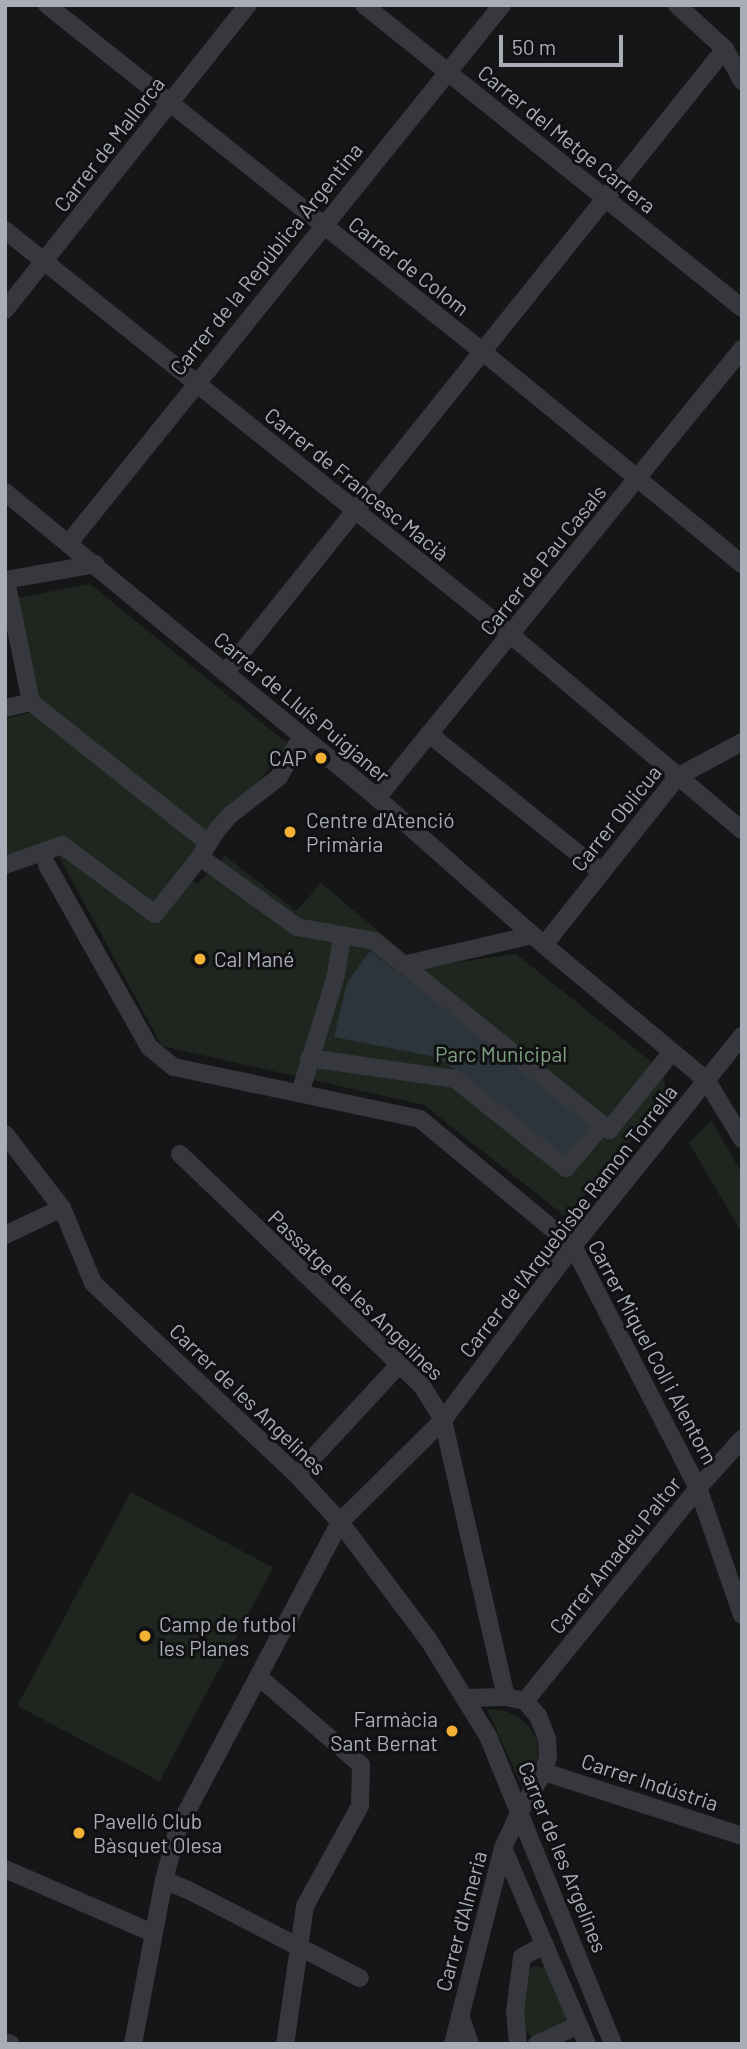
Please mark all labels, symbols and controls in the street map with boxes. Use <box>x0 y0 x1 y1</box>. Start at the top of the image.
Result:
scale bar <box>502 21 626 65</box>
text: 50 m <box>512 34 556 59</box>
street label: Carrer del Metge Carrera <box>473 60 661 218</box>
street label: Carrer de Mallorca <box>48 71 170 217</box>
street label: Carrer de la República Argentina <box>164 138 368 380</box>
street label: Carrer de Colom <box>344 211 474 321</box>
street label: Carrer de Francesc Macià <box>260 402 454 566</box>
street label: Carrer de Pau Casals <box>475 480 611 640</box>
street label: Carrer de Lluís Puigjaner <box>209 626 395 788</box>
place label: CAP <box>269 745 307 771</box>
marker: CAP <box>313 750 329 766</box>
street label: Carrer Oblicua <box>566 760 666 876</box>
place label: Centre d'Atenció Primària <box>306 807 455 857</box>
marker: Centre d'Atenció Primària <box>280 822 300 842</box>
place label: Cal Mané <box>214 946 294 972</box>
marker: Cal Mané <box>192 951 208 967</box>
park label: Parc Municipal <box>435 1041 567 1067</box>
street label: Carrer de l'Arquebisbe Ramon Torrella <box>454 1080 682 1362</box>
street label: Passatge de les Angelines <box>263 1205 449 1385</box>
street label: Carrer Miquel Coll i Alentorn <box>583 1236 723 1468</box>
street label: Carrer de les Angelines <box>165 1318 331 1480</box>
street label: Carrer Amadeu Paltor <box>544 1471 686 1639</box>
place label: Camp de futbol les Planes <box>159 1611 296 1661</box>
marker: Camp de futbol les Planes <box>137 1628 153 1644</box>
place label: Farmàcia Sant Bernat <box>330 1706 438 1756</box>
marker: Farmàcia Sant Bernat <box>444 1723 460 1739</box>
street label: Carrer Indústria <box>578 1748 722 1816</box>
street label: Carrer de les Argelines <box>513 1758 613 1956</box>
place label: Pavelló Club Bàsquet Olesa <box>93 1808 222 1858</box>
marker: Pavelló Club Bàsquet Olesa <box>71 1825 87 1841</box>
street label: Carrer d'Almeria <box>430 1848 492 1994</box>

